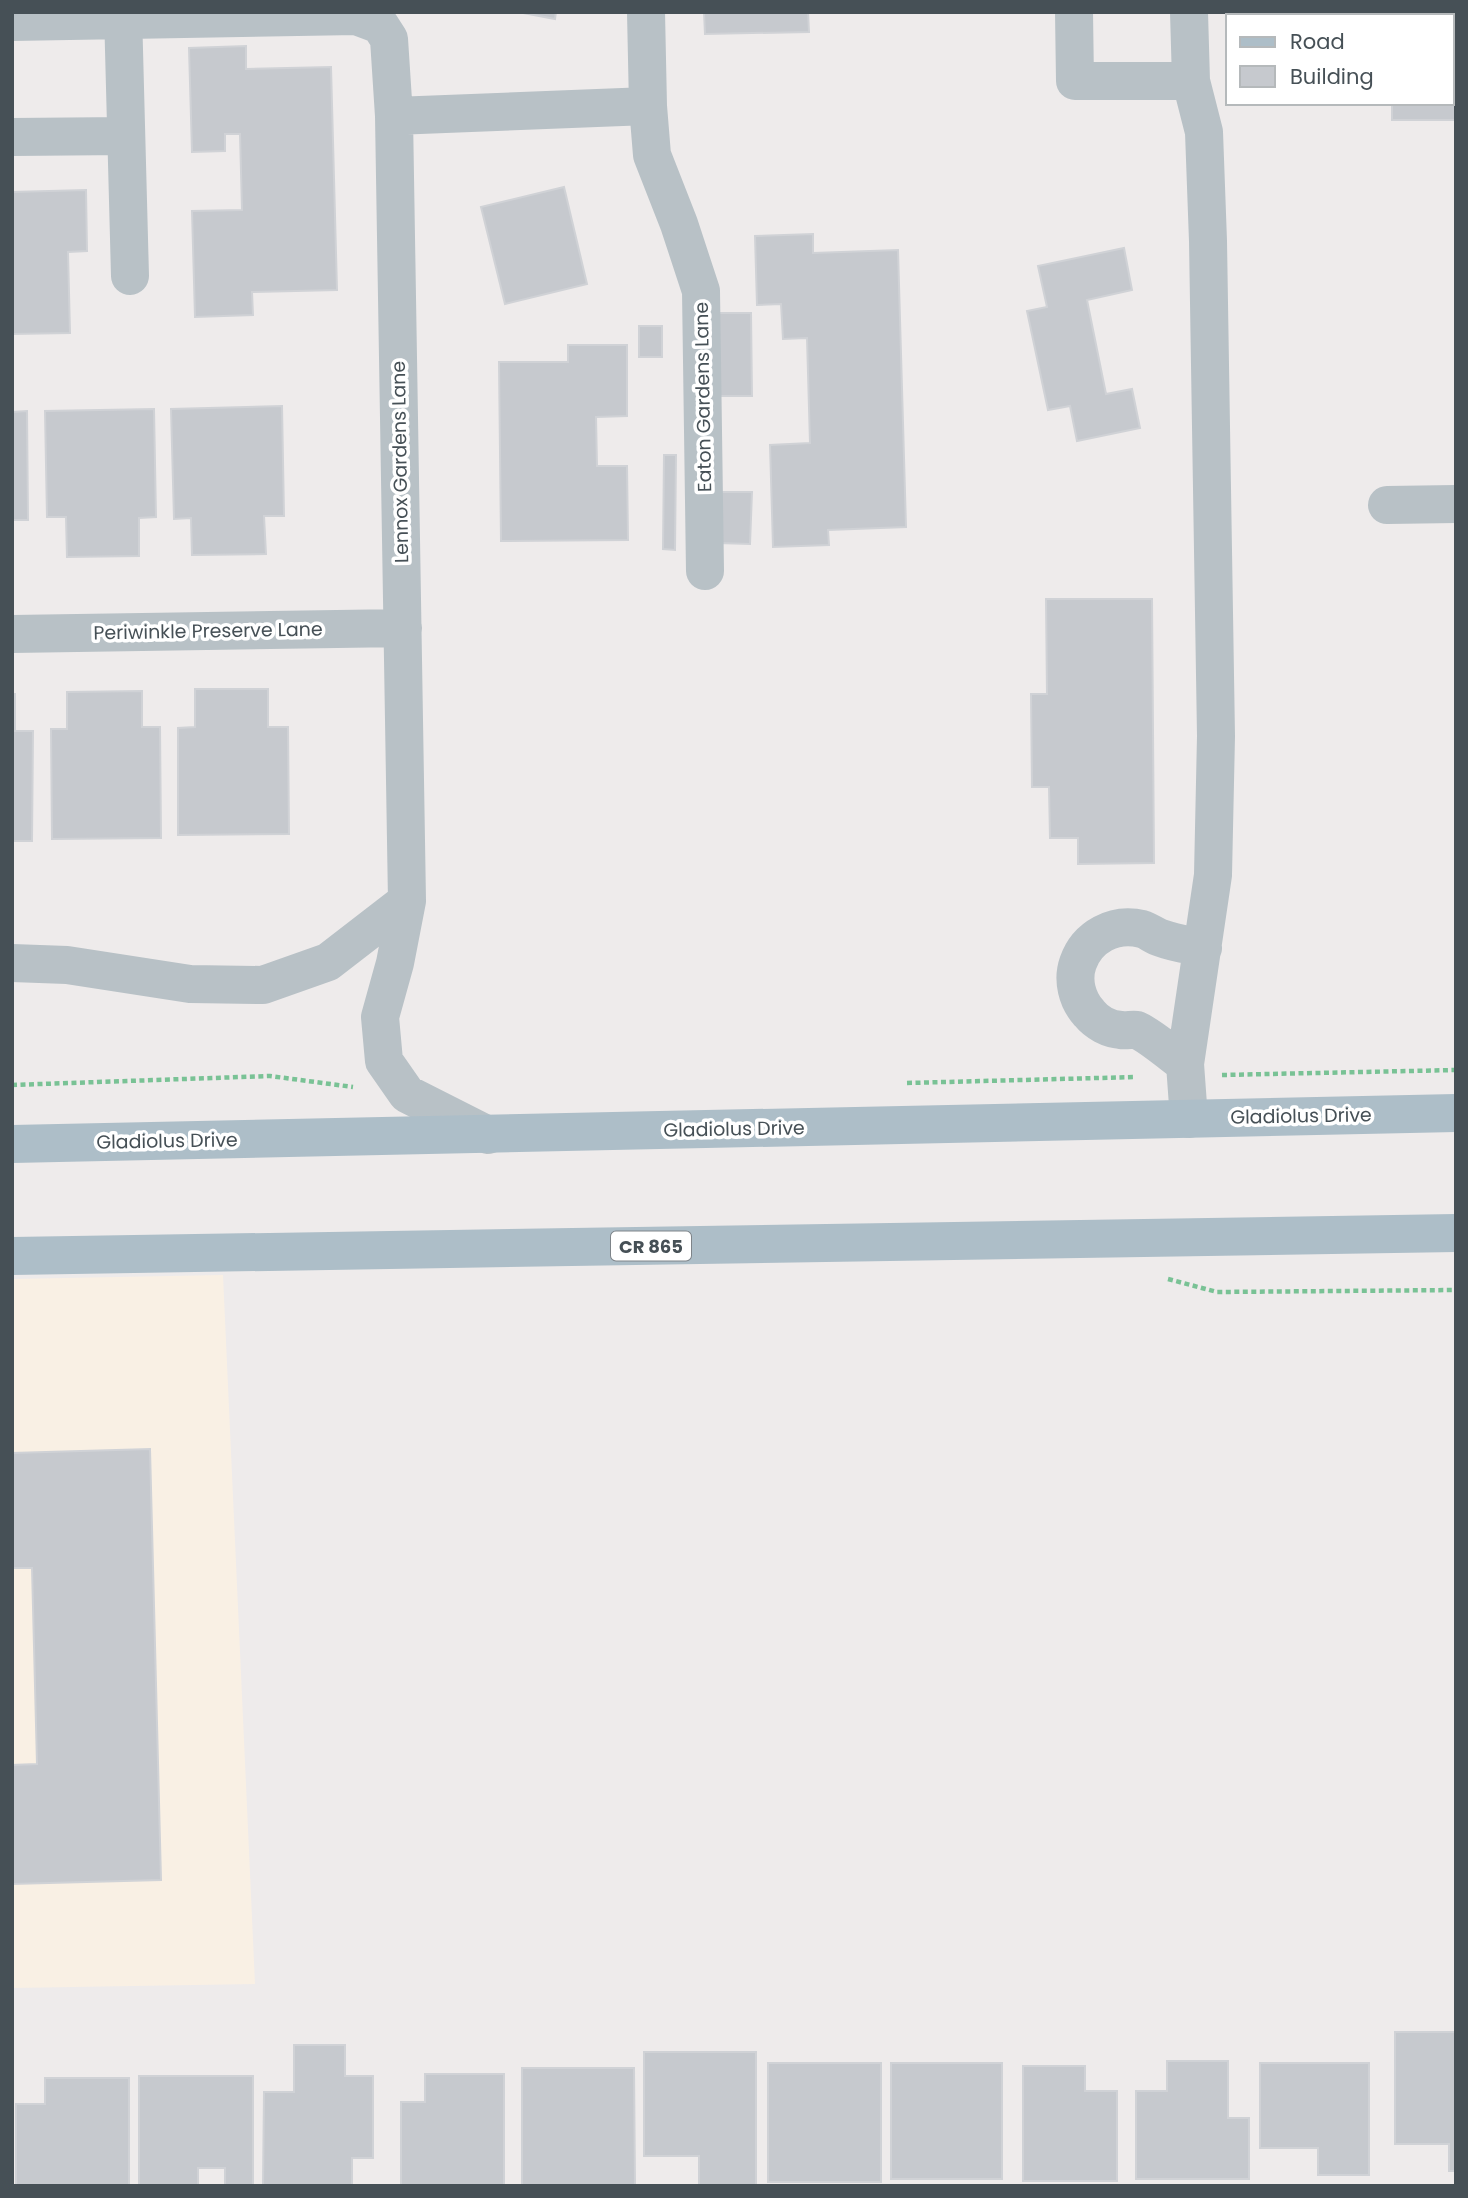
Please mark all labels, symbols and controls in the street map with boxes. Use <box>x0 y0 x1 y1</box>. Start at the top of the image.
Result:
legend <box>1226 14 1454 105</box>
text: Road <box>1290 27 1345 56</box>
text: Building <box>1290 62 1374 91</box>
street label: Eaton Gardens Lane <box>688 302 718 492</box>
street label: Lennox Gardens Lane <box>385 361 415 563</box>
street label: Periwinkle Preserve Lane <box>93 615 323 647</box>
street label: Gladiolus Drive <box>1230 1101 1372 1131</box>
street label: Gladiolus Drive <box>663 1114 805 1144</box>
street label: Gladiolus Drive <box>96 1126 238 1156</box>
road number: CR 865 <box>611 1232 691 1260</box>

